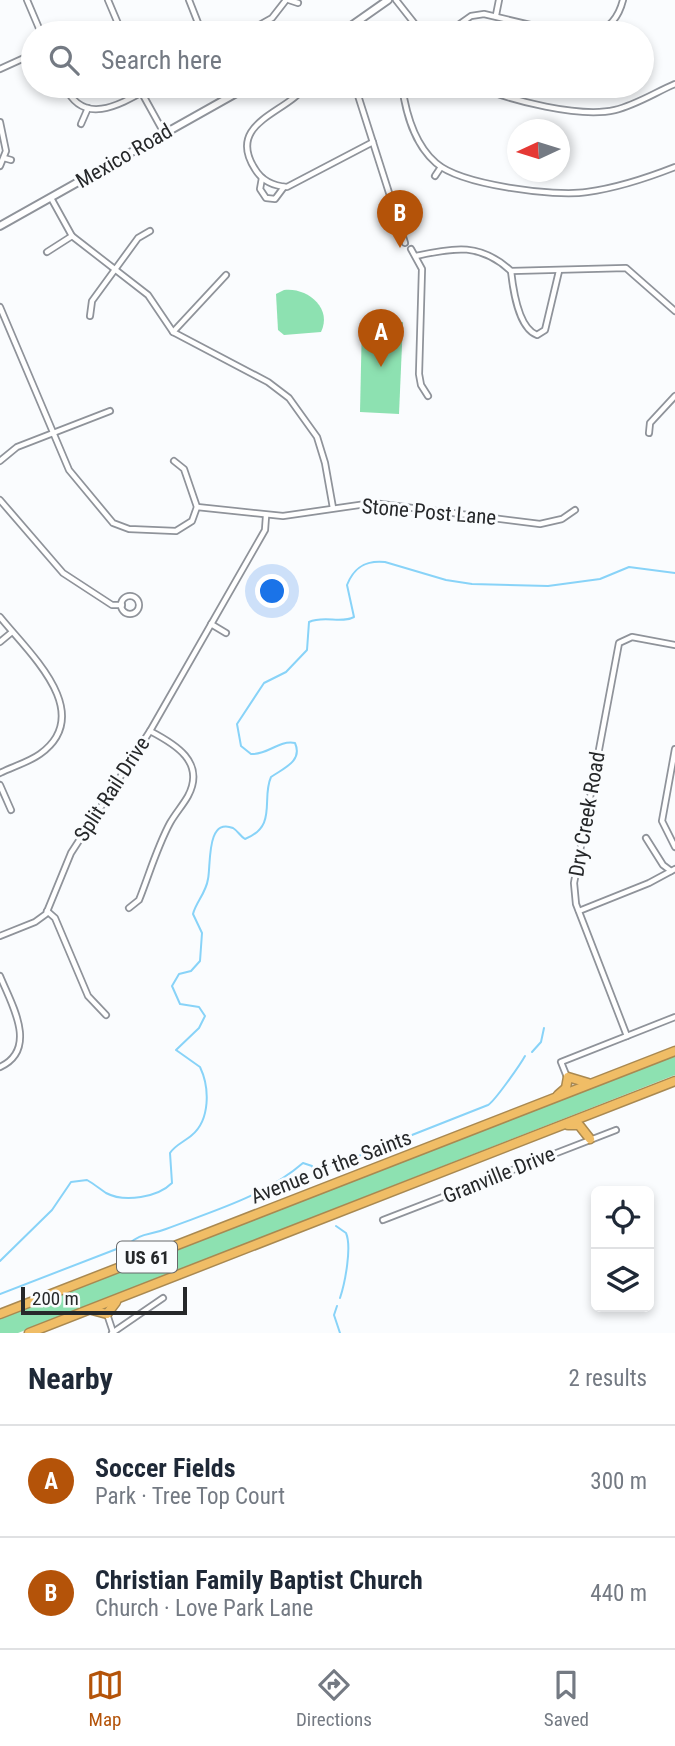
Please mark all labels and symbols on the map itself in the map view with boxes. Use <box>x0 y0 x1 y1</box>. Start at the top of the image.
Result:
street label: Mexico Road <box>72 119 176 193</box>
north arrow <box>507 119 570 182</box>
pin: B <box>377 190 423 248</box>
pin: A <box>358 309 404 367</box>
street label: Stone Post Lane <box>361 494 497 530</box>
your location <box>255 574 289 608</box>
street label: Split Rail Drive <box>69 732 155 846</box>
street label: Dry Creek Road <box>564 750 610 878</box>
street label: Avenue of the Saints <box>247 1125 415 1209</box>
street label: Granville Drive <box>440 1142 559 1208</box>
road number: US 61 <box>117 1242 177 1273</box>
scale bar <box>21 1284 187 1316</box>

